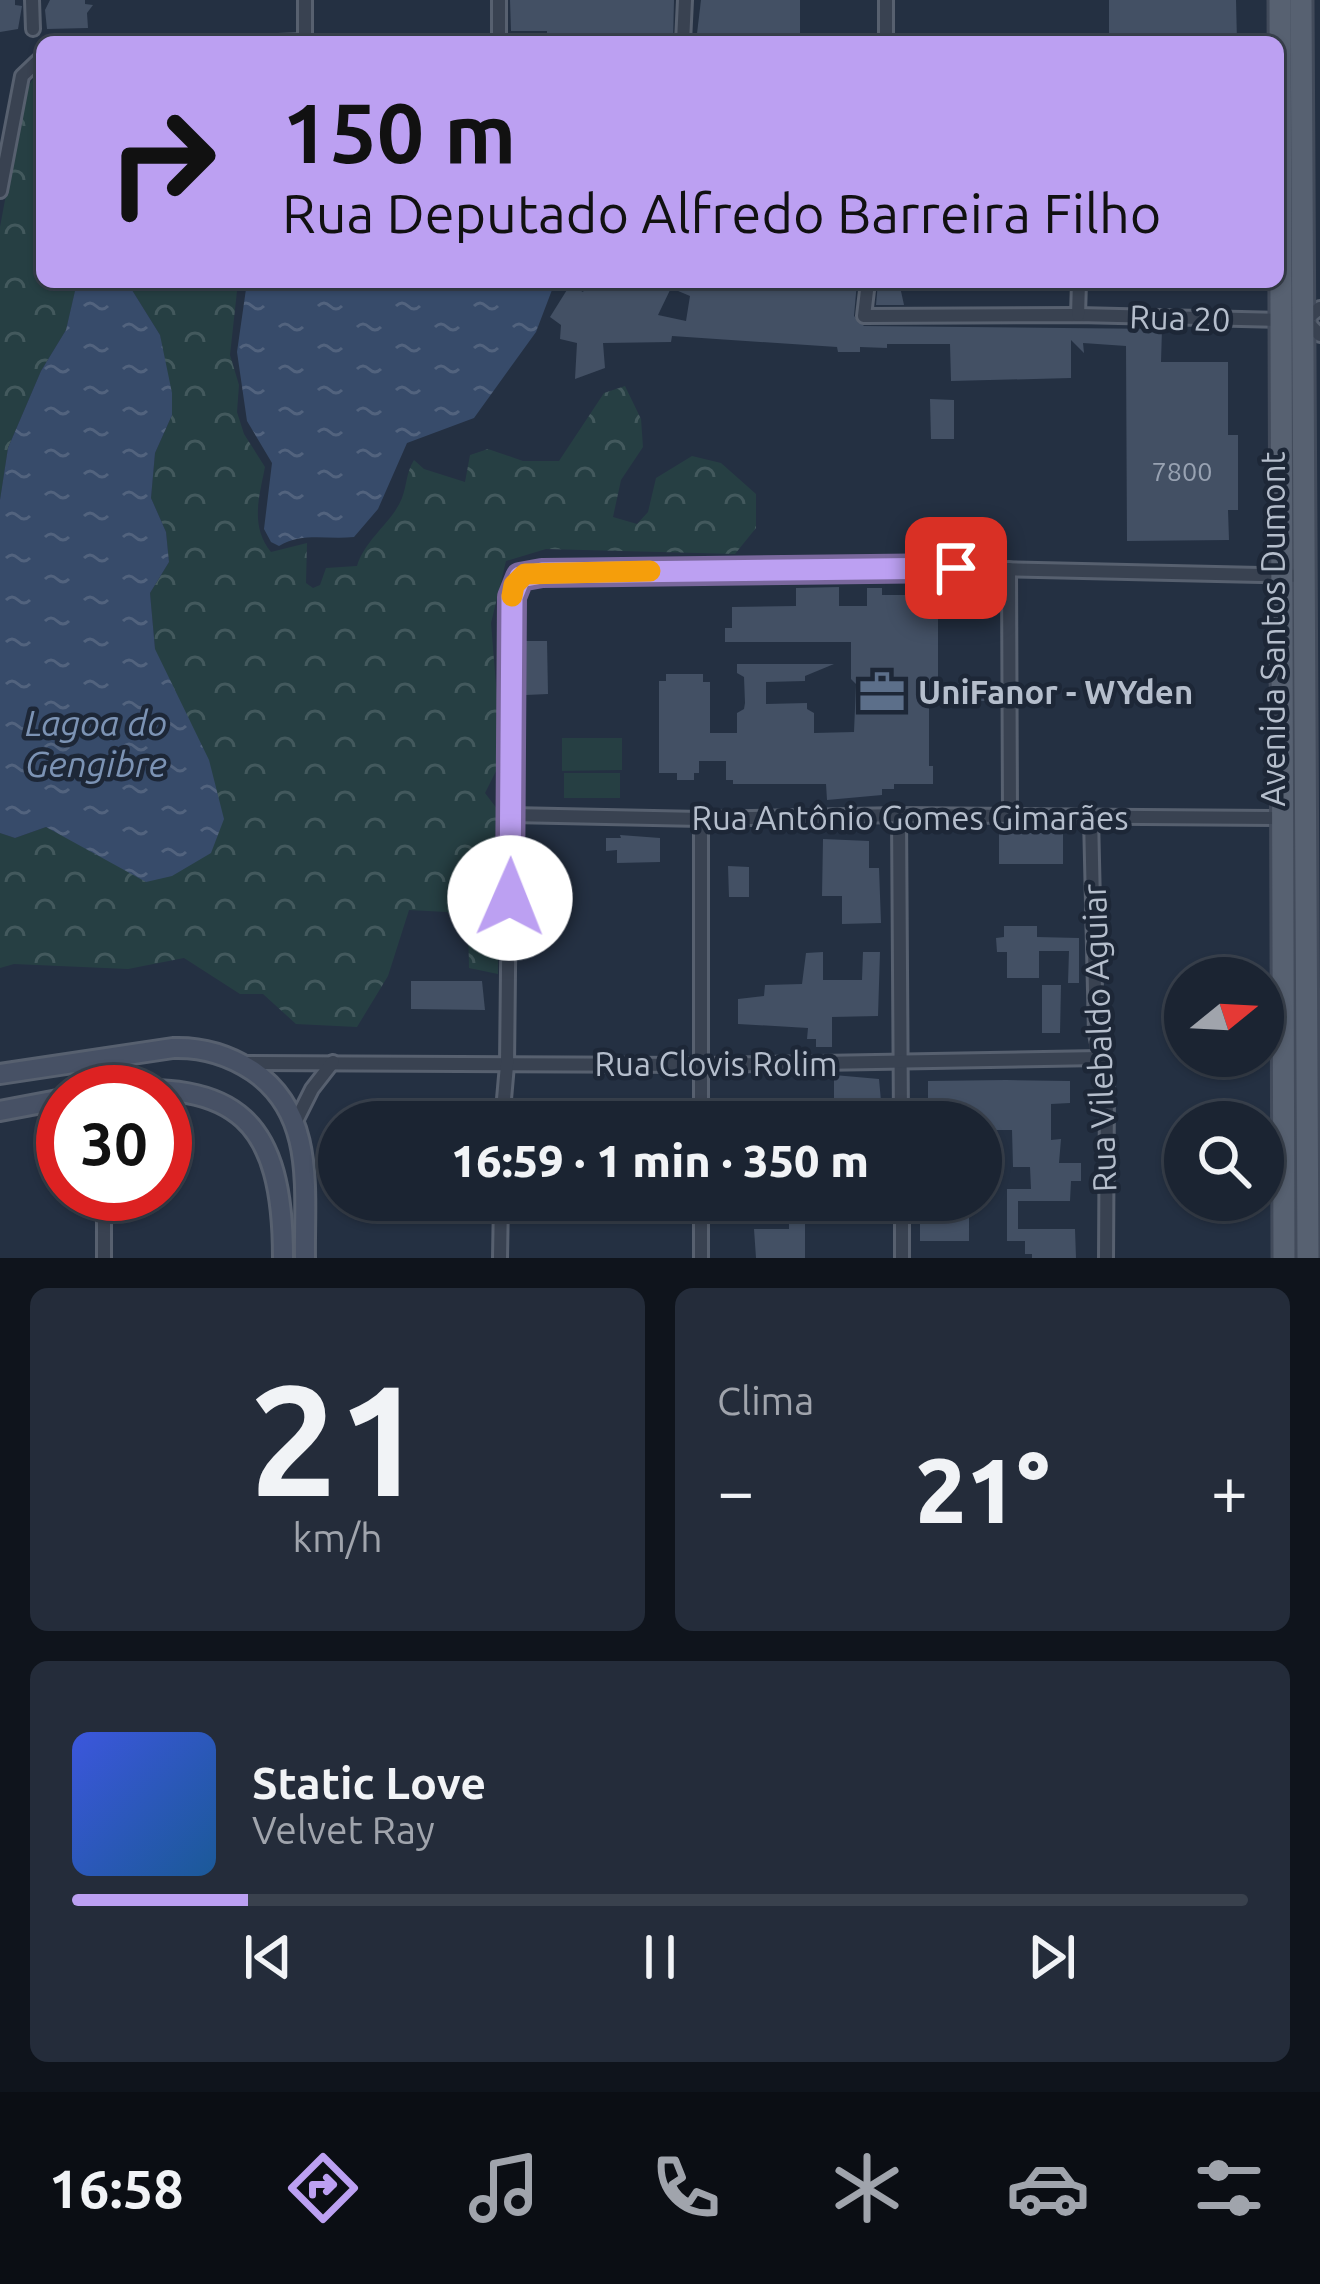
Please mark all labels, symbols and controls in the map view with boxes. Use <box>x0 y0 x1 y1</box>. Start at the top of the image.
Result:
icon: right <box>84 84 240 240</box>
text: 150 m <box>282 85 516 179</box>
text: Rua Deputado Alfredo Barreira Filho <box>282 183 1161 243</box>
street label: Rua 20 <box>1129 297 1231 338</box>
street label: Avenida Santos Dumont <box>1254 452 1291 806</box>
house number: 7800 <box>1152 456 1212 486</box>
pin <box>905 517 1007 619</box>
icon: arrive <box>923 535 989 601</box>
office icon: UniFanor - WYden <box>857 667 907 717</box>
place label: UniFanor - WYden <box>918 673 1193 710</box>
water label: Lagoa do Gengibre <box>25 702 167 784</box>
street label: Rua Antônio Gomes Gimarães <box>691 799 1129 836</box>
position arrow <box>447 835 573 961</box>
street label: Rua Vilebaldo Aguiar <box>1075 883 1122 1193</box>
north arrow <box>1164 957 1284 1077</box>
map controls <box>1164 957 1284 1221</box>
street label: Rua Clovis Rolim <box>595 1045 837 1082</box>
speed limit sign: 30 <box>36 1065 192 1221</box>
button: search <box>1164 1101 1284 1221</box>
text: 16:59 · 1 min · 350 m <box>451 1135 869 1186</box>
text: 21 <box>250 1351 425 1525</box>
text: Clima <box>717 1379 814 1422</box>
text: 21° <box>915 1439 1050 1540</box>
text: − <box>717 1453 754 1527</box>
text: + <box>1211 1453 1248 1527</box>
text: km/h <box>292 1516 383 1559</box>
text: Static Love <box>252 1757 486 1808</box>
text: Velvet Ray <box>252 1808 435 1851</box>
icon: previous <box>235 1924 301 1990</box>
icon: pause <box>627 1924 693 1990</box>
icon: next <box>1019 1924 1085 1990</box>
icon: directions <box>281 2146 365 2230</box>
icon: music <box>462 2146 546 2230</box>
icon: phone <box>644 2146 728 2230</box>
icon: climate <box>825 2146 909 2230</box>
icon: car <box>1006 2146 1090 2230</box>
icon: filters <box>1187 2146 1271 2230</box>
text: 16:58 <box>49 2158 184 2218</box>

